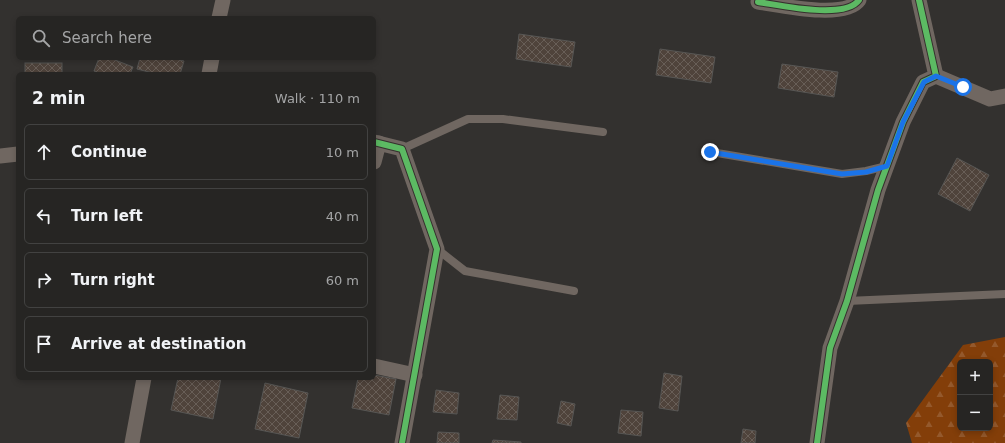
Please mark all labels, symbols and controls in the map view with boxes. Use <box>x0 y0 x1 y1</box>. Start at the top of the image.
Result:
search box <box>16 16 376 60</box>
icon: search <box>30 27 52 49</box>
text: Search here <box>62 29 152 47</box>
route start <box>954 78 972 96</box>
text: 2 min <box>32 88 85 108</box>
text: Walk · 110 m <box>275 91 360 106</box>
icon: ahead <box>33 141 55 163</box>
text: Continue <box>71 143 147 161</box>
route end <box>701 143 719 161</box>
text: 10 m <box>326 145 359 160</box>
icon: left <box>33 205 55 227</box>
text: Turn left <box>71 207 143 225</box>
text: 40 m <box>326 209 359 224</box>
icon: right <box>33 269 55 291</box>
text: Turn right <box>71 271 155 289</box>
text: 60 m <box>326 273 359 288</box>
icon: arrive <box>33 333 55 355</box>
text: Arrive at destination <box>71 335 246 353</box>
map controls <box>957 359 993 431</box>
button: + <box>957 359 993 395</box>
button: − <box>957 395 993 431</box>

